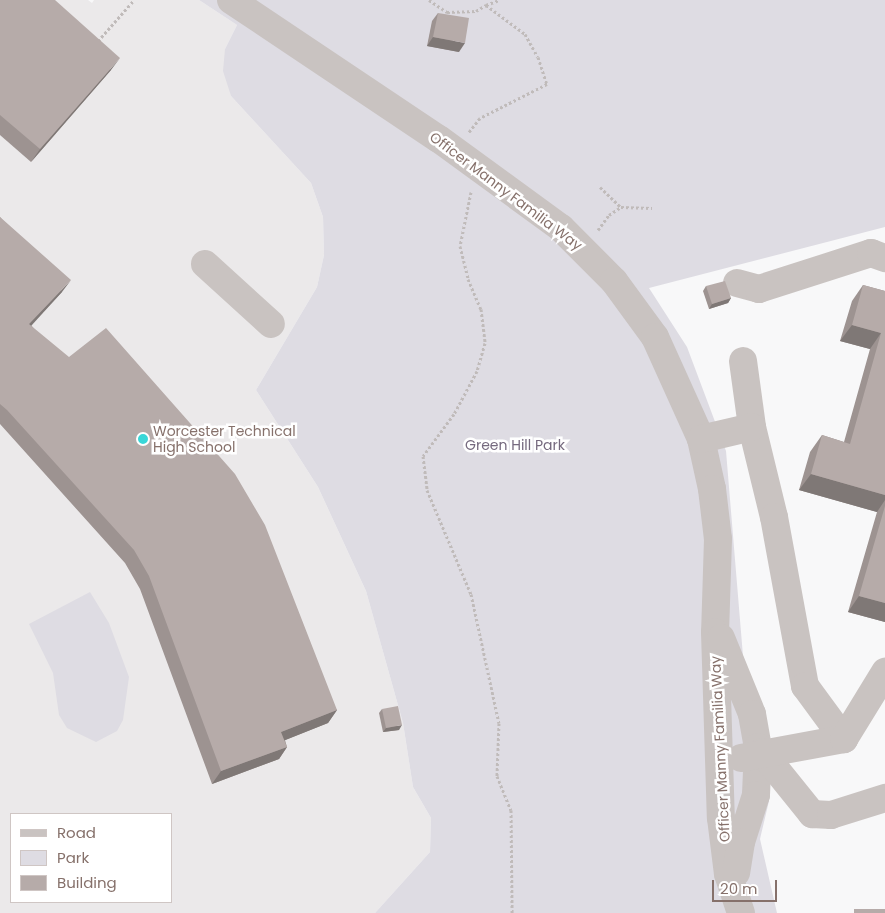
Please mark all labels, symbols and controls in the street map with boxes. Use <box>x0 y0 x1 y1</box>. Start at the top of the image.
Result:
street label: Officer Manny Familia Way <box>427 128 585 254</box>
place label: Worcester Technical High School <box>153 423 296 456</box>
marker: Worcester Technical High School <box>137 433 149 445</box>
park label: Green Hill Park <box>465 437 565 453</box>
street label: Officer Manny Familia Way <box>707 656 733 842</box>
legend <box>10 813 172 903</box>
text: Road <box>57 822 96 843</box>
text: Park <box>57 847 89 868</box>
scale bar <box>715 870 780 902</box>
text: Building <box>57 872 117 893</box>
text: 20 m <box>720 878 758 899</box>

